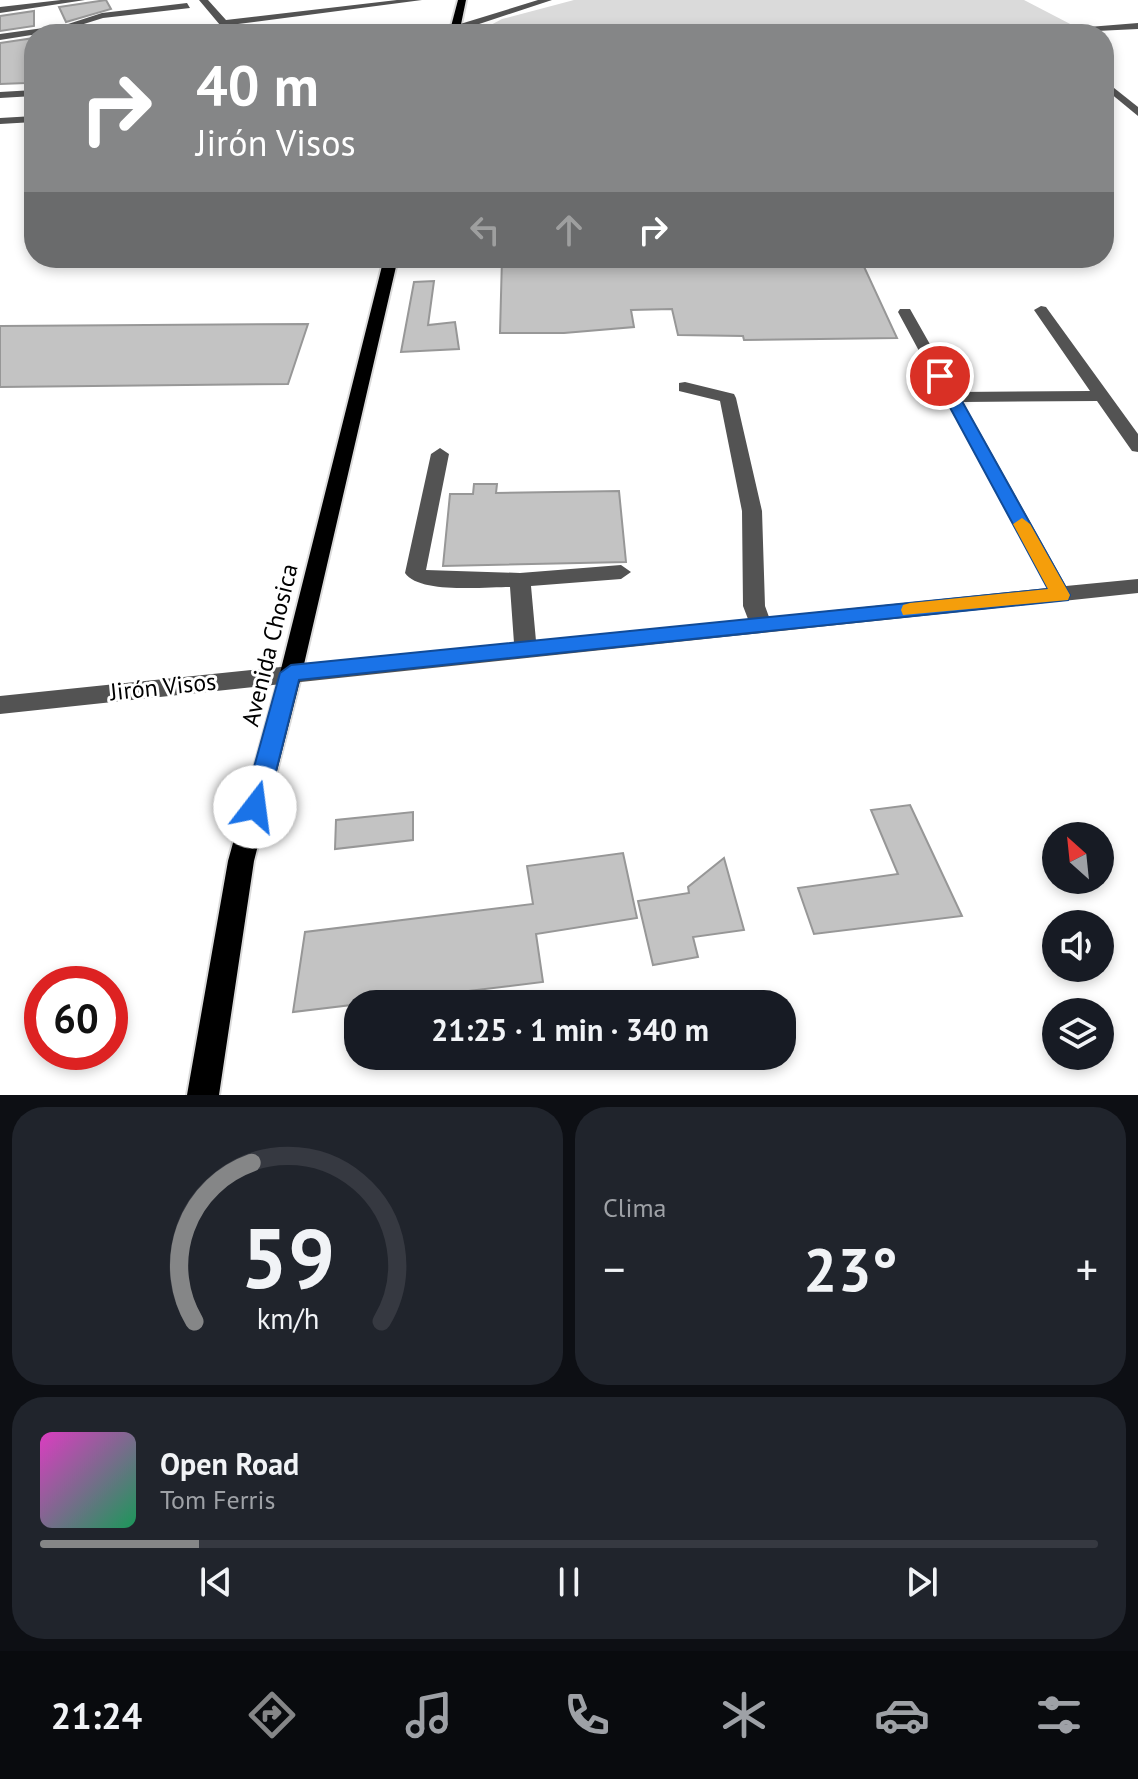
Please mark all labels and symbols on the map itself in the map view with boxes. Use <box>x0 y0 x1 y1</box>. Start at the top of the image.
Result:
pin <box>906 342 974 410</box>
street label: Avenida Chosica <box>234 560 305 729</box>
street label: Jirón Visos <box>107 666 217 708</box>
position arrow <box>213 765 297 849</box>
north arrow <box>1042 822 1114 894</box>
speed limit sign: 60 <box>24 966 128 1070</box>

